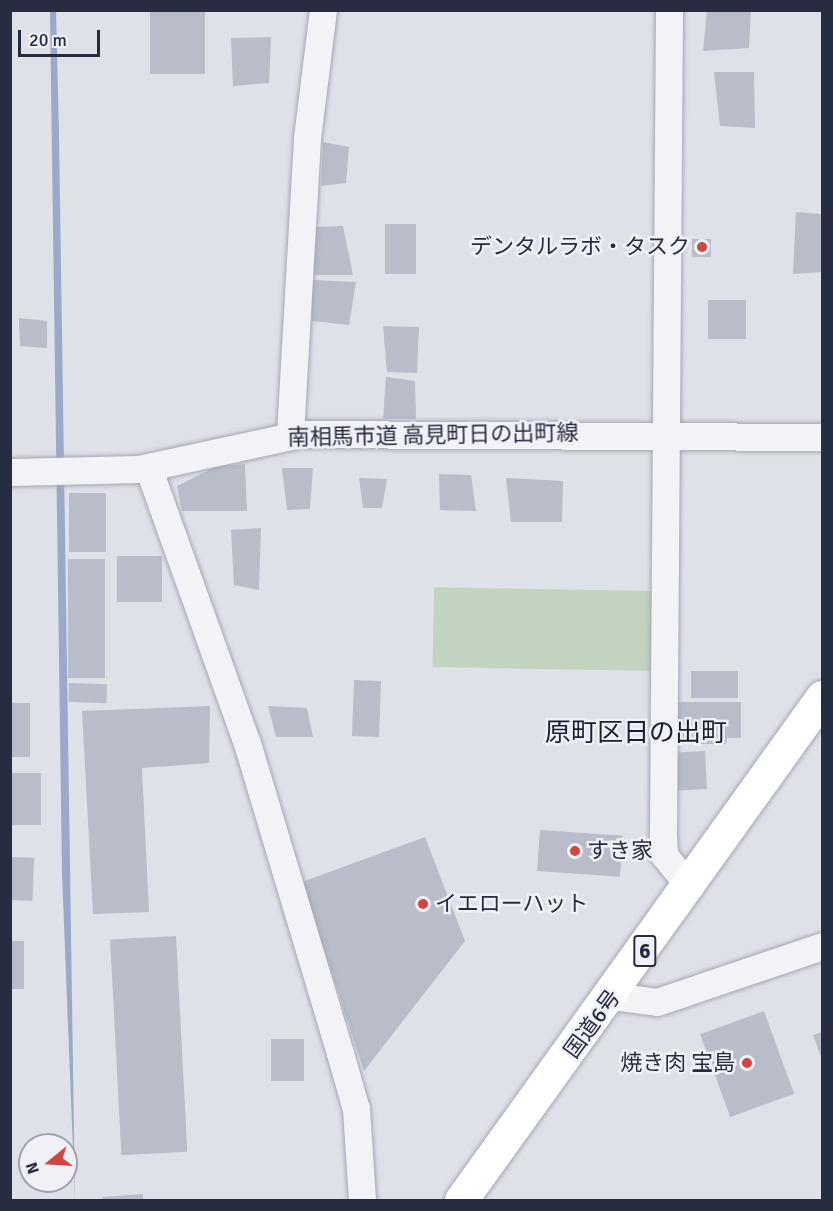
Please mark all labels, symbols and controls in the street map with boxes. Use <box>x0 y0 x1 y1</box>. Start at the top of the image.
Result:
scale bar <box>21 18 104 56</box>
text: 20 m <box>29 29 67 51</box>
place label: デンタルラボ・タスク <box>470 234 690 260</box>
marker: デンタルラボ・タスク <box>695 240 709 254</box>
street label: 南相馬市道 高見町日の出町線 <box>287 419 579 451</box>
district label: 原町区日の出町 <box>545 718 727 750</box>
place label: すき家 <box>587 838 653 864</box>
marker: すき家 <box>568 844 582 858</box>
place label: イエローハット <box>435 891 589 917</box>
marker: イエローハット <box>416 897 430 911</box>
road number: 6 <box>633 933 657 969</box>
street label: 国道6号 <box>558 985 626 1063</box>
place label: 焼き肉 宝島 <box>620 1050 735 1076</box>
marker: 焼き肉 宝島 <box>740 1056 754 1070</box>
north arrow <box>18 1133 78 1193</box>
text: N <box>22 1160 44 1176</box>

